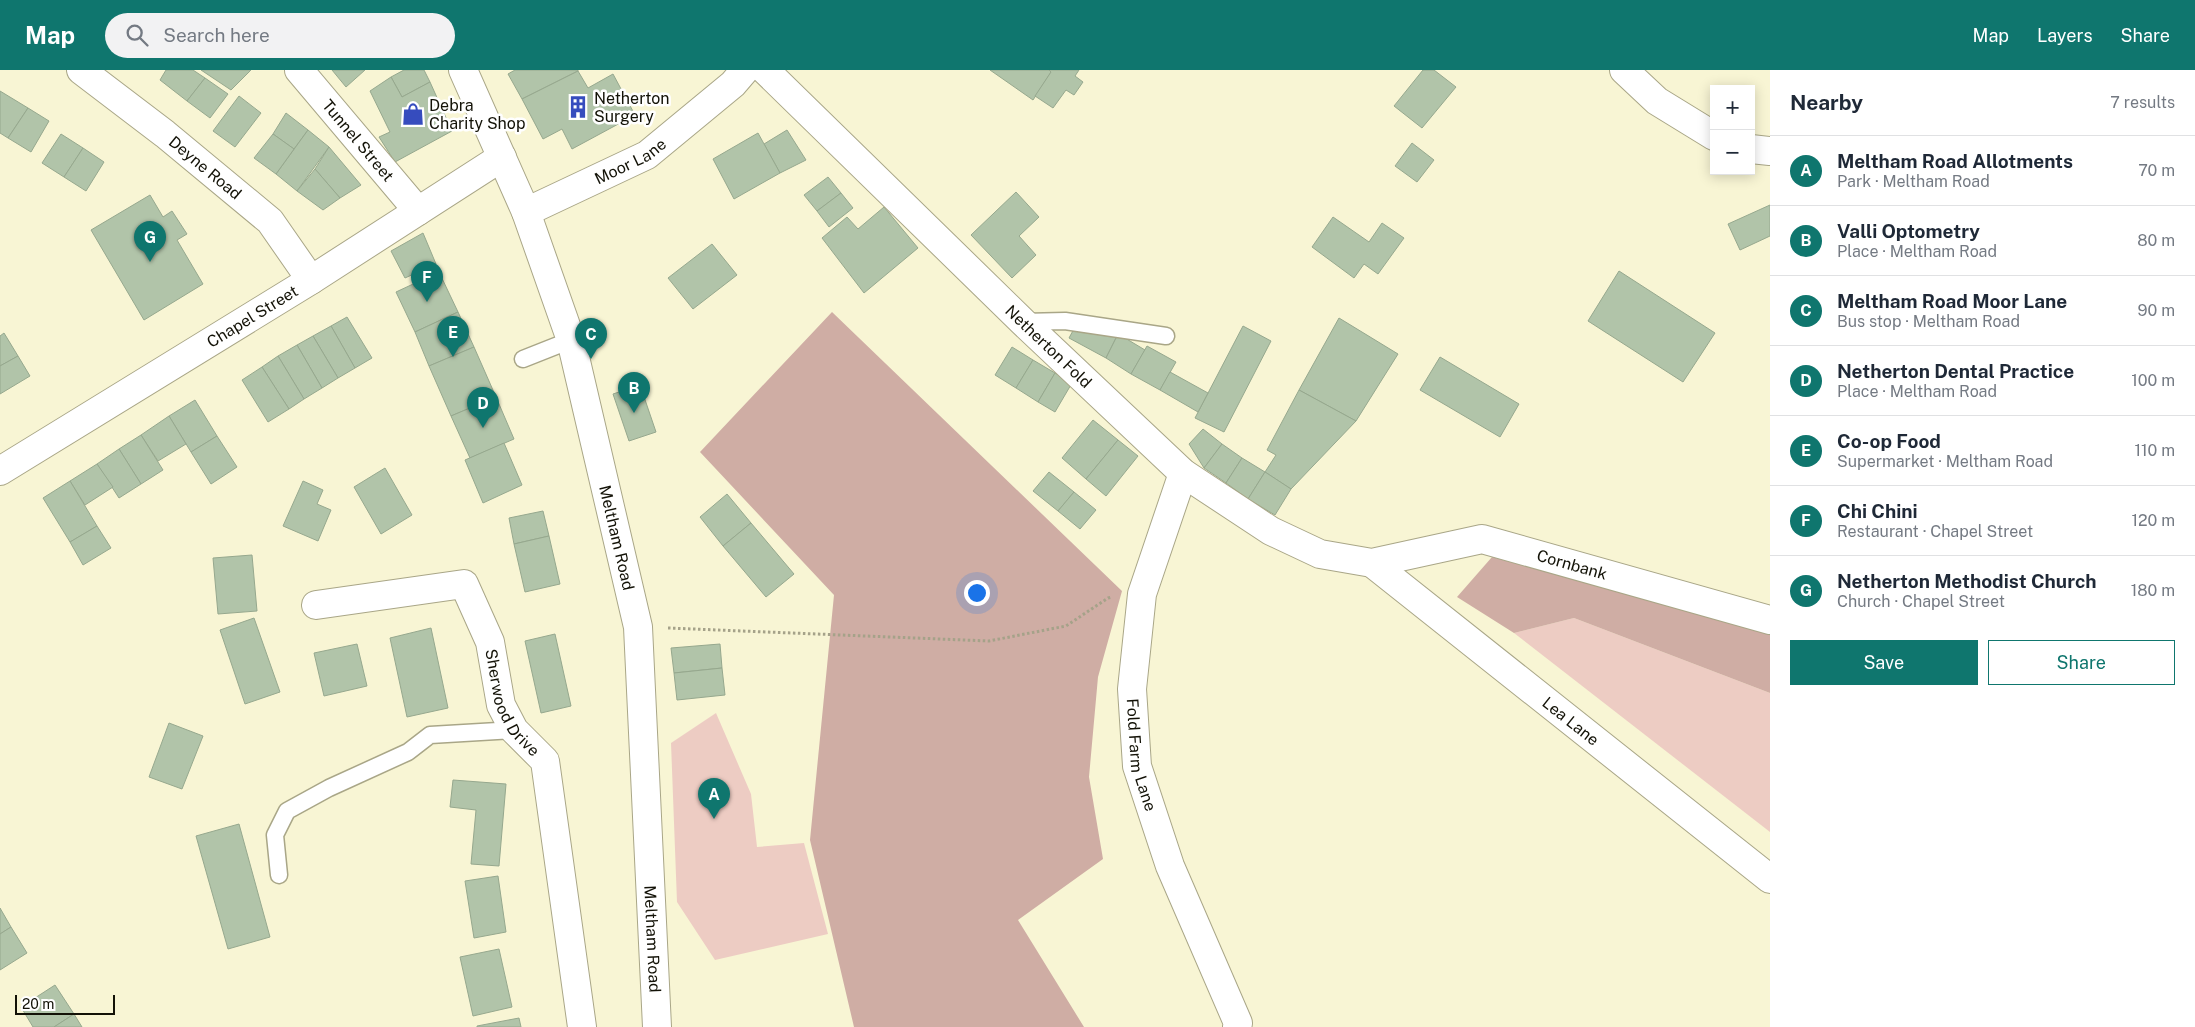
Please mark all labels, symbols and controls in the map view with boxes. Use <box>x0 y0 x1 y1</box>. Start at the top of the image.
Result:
search box <box>105 13 455 58</box>
text: Map <box>25 21 75 49</box>
icon: search <box>123 21 151 49</box>
text: Search here <box>163 24 270 46</box>
text: Map <box>1973 25 2009 46</box>
text: Layers <box>2037 25 2093 46</box>
text: Share <box>2121 25 2170 46</box>
map controls <box>1710 85 1755 175</box>
button: + <box>1710 85 1755 130</box>
place label: Netherton Surgery <box>594 89 669 126</box>
text: Nearby <box>1790 90 1863 115</box>
text: 7 results <box>2110 93 2175 112</box>
building icon: Netherton Surgery <box>565 94 591 120</box>
street label: Tunnel Street <box>318 96 398 185</box>
place label: Debra Charity Shop <box>429 96 525 133</box>
shop icon: Debra Charity Shop <box>400 101 426 127</box>
button: − <box>1710 130 1755 175</box>
street label: Deyne Road <box>165 132 245 203</box>
street label: Moor Lane <box>592 134 670 188</box>
text: Meltham Road Allotments <box>1837 150 2073 172</box>
text: A <box>1800 161 1812 180</box>
text: 70 m <box>2138 161 2175 180</box>
text: Park · Meltham Road <box>1837 172 1990 191</box>
text: Valli Optometry <box>1837 220 1980 242</box>
pin: G <box>134 221 166 262</box>
text: B <box>1801 231 1811 250</box>
text: 80 m <box>2137 231 2175 250</box>
text: Place · Meltham Road <box>1837 242 1997 261</box>
pin: F <box>411 261 443 302</box>
street label: Chapel Street <box>204 281 301 352</box>
text: Meltham Road Moor Lane <box>1837 290 2067 312</box>
street label: Netherton Fold <box>1001 301 1096 392</box>
text: C <box>1800 301 1812 320</box>
text: 90 m <box>2138 301 2175 320</box>
text: Bus stop · Meltham Road <box>1837 312 2020 331</box>
pin: E <box>437 316 469 357</box>
pin: C <box>575 318 607 359</box>
text: Netherton Dental Practice <box>1837 360 2074 382</box>
text: D <box>1800 371 1812 390</box>
text: 100 m <box>2131 371 2175 390</box>
pin: B <box>618 372 650 413</box>
text: Place · Meltham Road <box>1837 382 1997 401</box>
pin: D <box>467 387 499 428</box>
text: Co-op Food <box>1837 430 1941 452</box>
text: E <box>1801 441 1811 460</box>
text: 110 m <box>2134 441 2175 460</box>
text: Supermarket · Meltham Road <box>1837 452 2053 471</box>
street label: Meltham Road <box>595 483 638 592</box>
text: Chi Chini <box>1837 500 1918 522</box>
text: F <box>1801 511 1811 530</box>
text: 120 m <box>2131 511 2175 530</box>
text: Restaurant · Chapel Street <box>1837 522 2033 541</box>
street label: Cornbank <box>1535 546 1609 584</box>
text: Netherton Methodist Church <box>1837 570 2097 592</box>
your location <box>964 580 990 606</box>
text: G <box>1800 581 1812 600</box>
text: 180 m <box>2131 581 2175 600</box>
text: Church · Chapel Street <box>1837 592 2005 611</box>
button: Save <box>1790 640 1978 685</box>
button: Share <box>1988 640 2175 685</box>
street label: Sherwood Drive <box>481 647 543 760</box>
street label: Lea Lane <box>1539 693 1603 750</box>
street label: Fold Farm Lane <box>1123 698 1160 814</box>
pin: A <box>698 778 730 819</box>
street label: Meltham Road <box>640 885 664 993</box>
scale bar <box>15 992 115 1015</box>
text: 20 m <box>22 996 54 1012</box>

